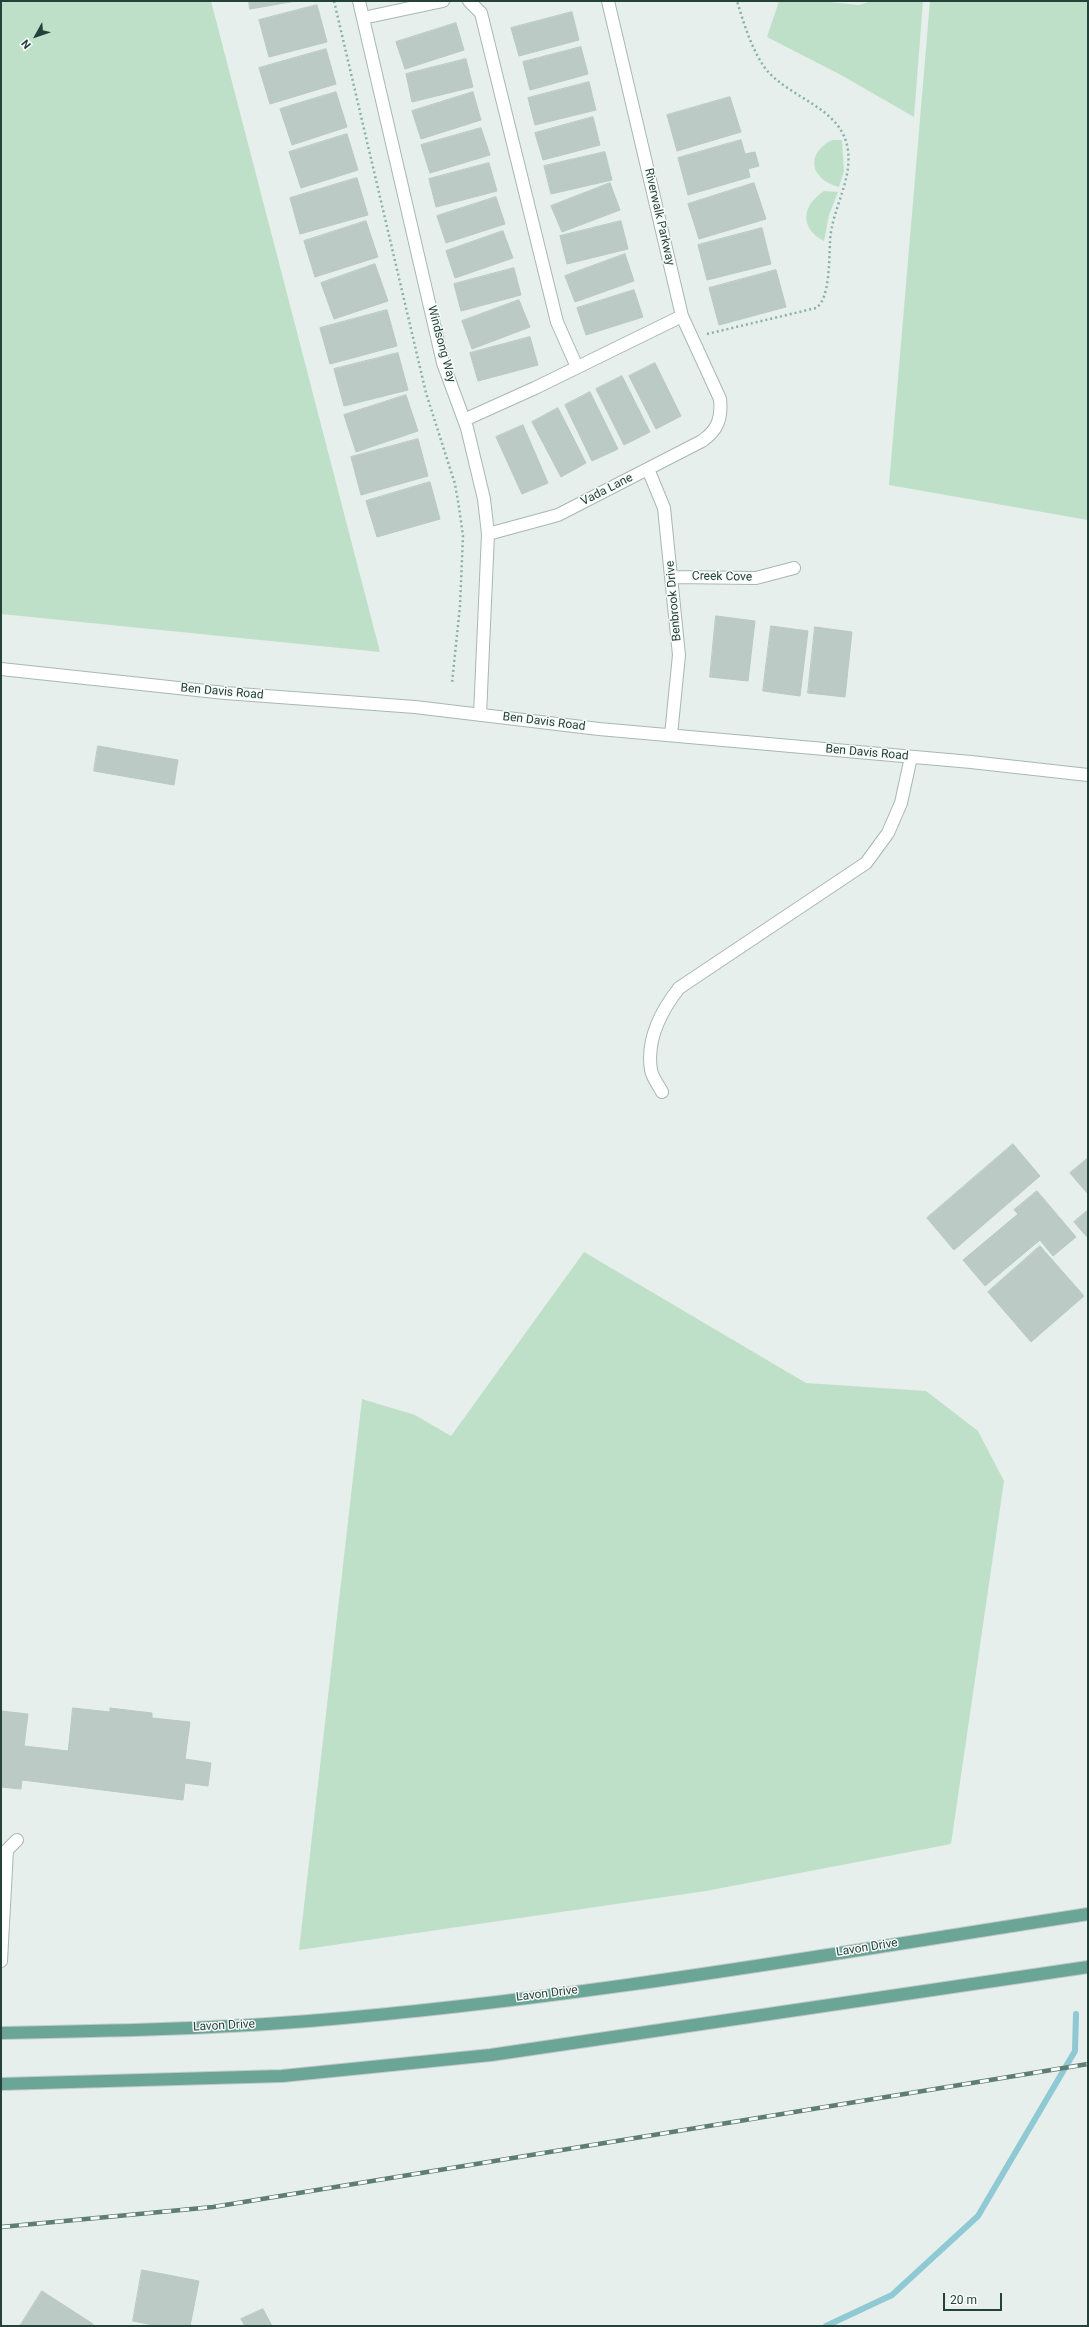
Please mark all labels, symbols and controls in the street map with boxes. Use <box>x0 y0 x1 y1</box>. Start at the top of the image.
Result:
north arrow <box>16 16 56 56</box>
text: N <box>19 37 34 51</box>
street label: Riverwalk Parkway <box>641 167 677 267</box>
street label: Windsong Way <box>424 304 458 384</box>
street label: Vada Lane <box>579 471 635 509</box>
street label: Benbrook Drive <box>663 560 685 642</box>
street label: Creek Cove <box>692 569 752 585</box>
street label: Ben Davis Road <box>180 681 264 703</box>
street label: Ben Davis Road <box>502 710 586 734</box>
street label: Ben Davis Road <box>825 742 909 764</box>
street label: Lavon Drive <box>835 1936 899 1960</box>
street label: Lavon Drive <box>515 1983 579 2005</box>
street label: Lavon Drive <box>193 2017 255 2035</box>
scale bar <box>945 2285 1004 2311</box>
text: 20 m <box>950 2293 977 2307</box>

